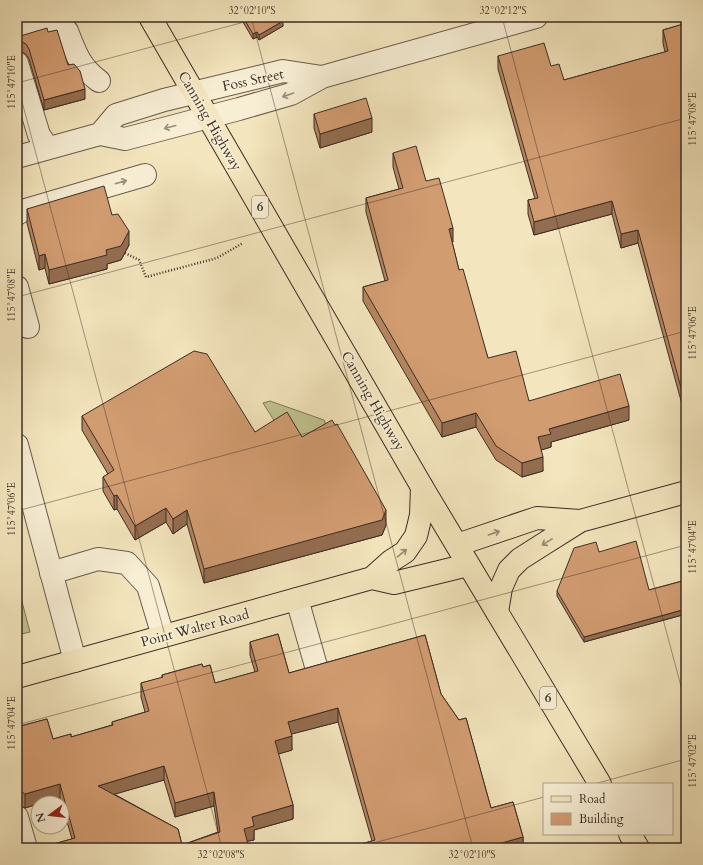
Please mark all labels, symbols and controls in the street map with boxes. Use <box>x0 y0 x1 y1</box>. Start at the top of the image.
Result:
text: 32°02'10"S <box>228 4 276 18</box>
text: 32°02'12"S <box>479 4 527 18</box>
text: 115°47'10"E <box>5 55 19 109</box>
street label: Foss Street <box>221 64 286 96</box>
street label: Canning Highway <box>174 68 247 175</box>
one-way arrow <box>282 91 294 99</box>
text: 115°47'08"E <box>686 92 700 146</box>
one-way arrow <box>164 124 177 131</box>
one-way arrow <box>114 178 127 185</box>
road number: 6 <box>252 196 268 218</box>
text: 115°47'08"E <box>5 268 19 322</box>
text: 115°47'06"E <box>686 306 700 360</box>
street label: Canning Highway <box>337 348 410 455</box>
text: 115°47'06"E <box>5 482 19 536</box>
text: 115°47'04"E <box>686 520 700 574</box>
one-way arrow <box>488 528 500 536</box>
one-way arrow <box>541 538 553 546</box>
one-way arrow <box>397 548 407 557</box>
street label: Point Walter Road <box>139 604 252 652</box>
road number: 6 <box>540 687 556 709</box>
text: 115°47'04"E <box>5 696 19 750</box>
text: 115°47'02"E <box>686 734 700 788</box>
legend <box>543 783 673 835</box>
text: Road <box>579 791 606 807</box>
north arrow <box>30 795 70 835</box>
text: N <box>32 810 49 824</box>
text: Building <box>579 811 624 827</box>
text: 32°02'08"S <box>197 848 245 862</box>
text: 32°02'10"S <box>448 848 496 862</box>

